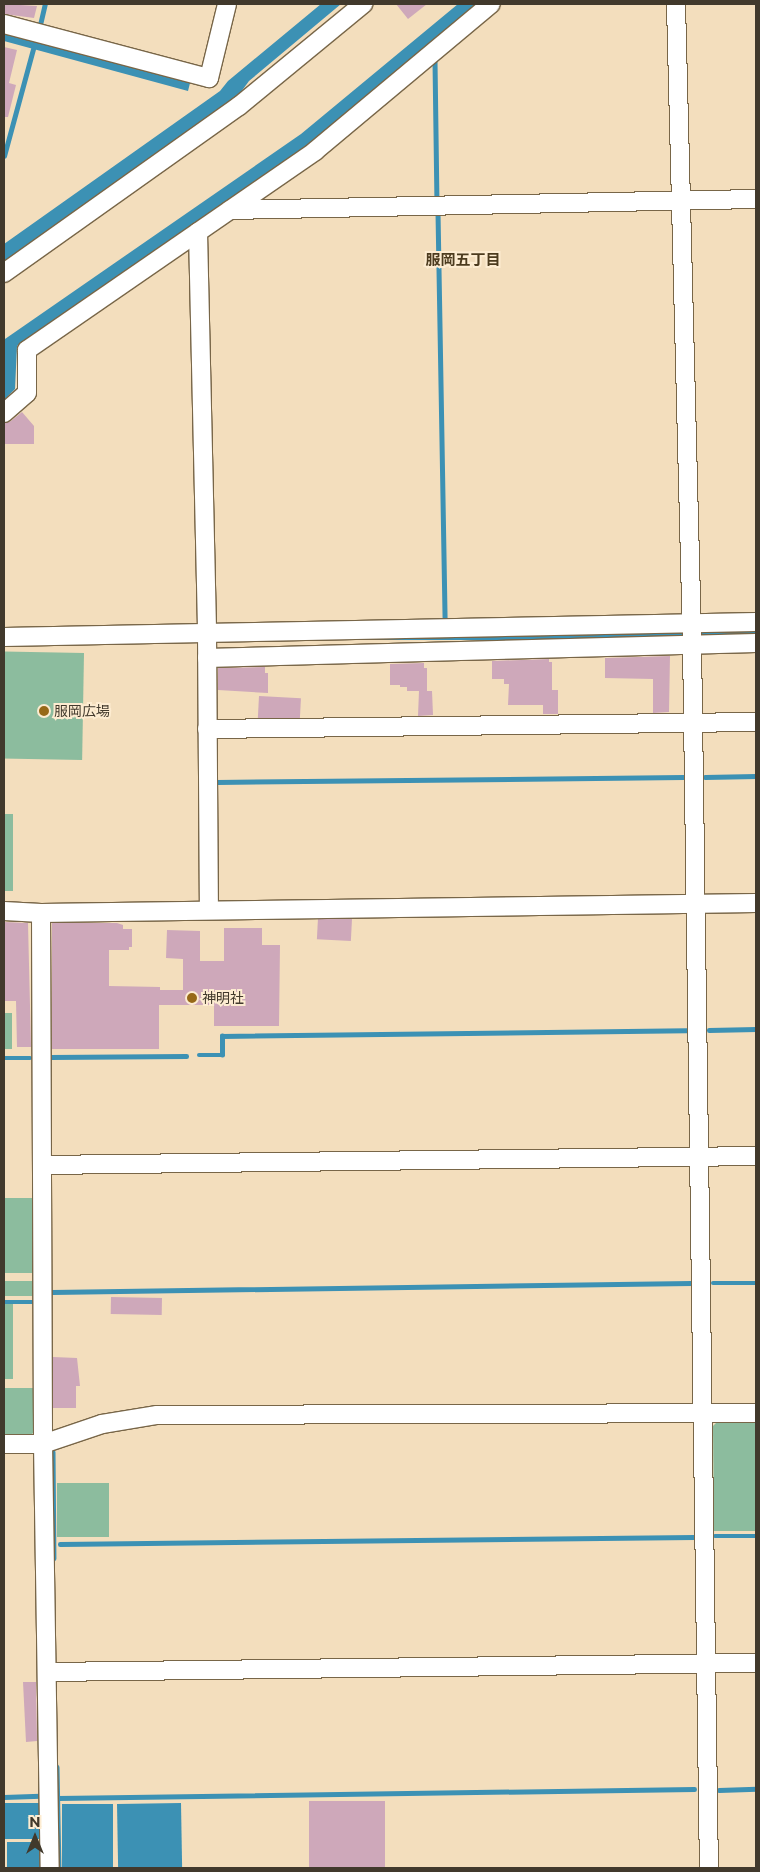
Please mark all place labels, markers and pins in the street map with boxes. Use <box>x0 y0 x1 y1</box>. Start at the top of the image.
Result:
place label: 服岡広場 <box>54 703 110 719</box>
marker: 服岡広場 <box>38 705 50 717</box>
place label: 神明社 <box>202 990 244 1006</box>
marker: 神明社 <box>186 992 198 1004</box>

